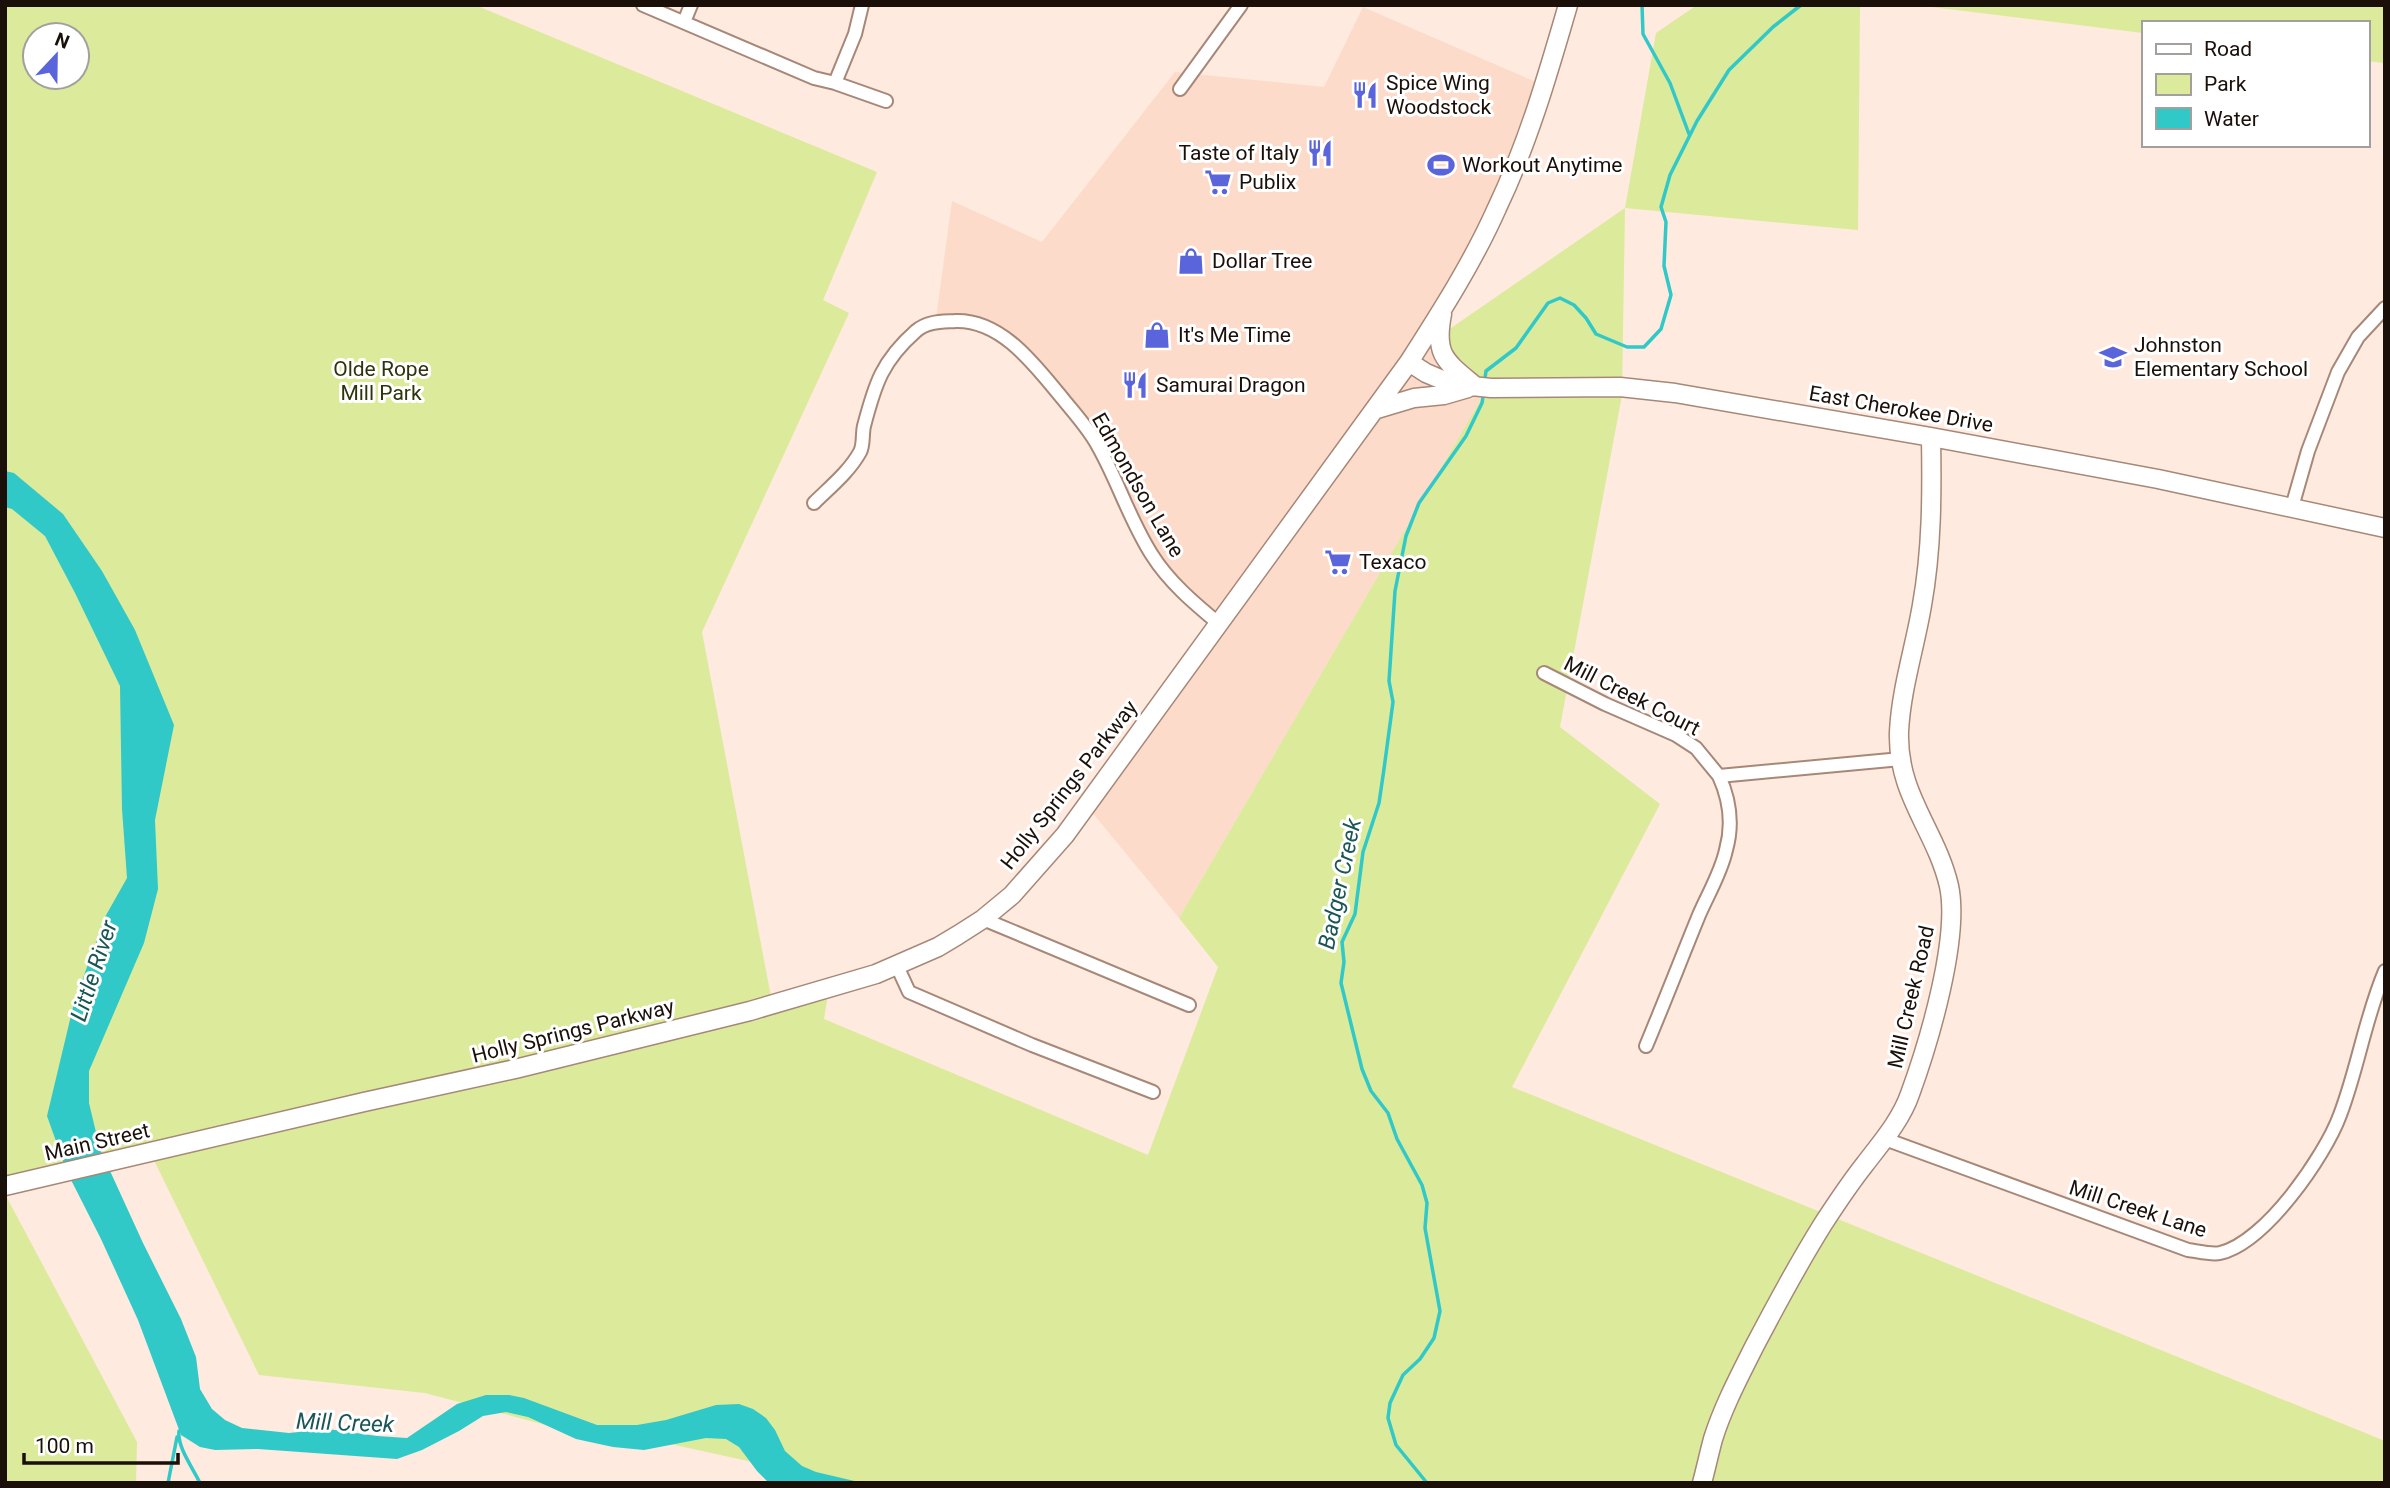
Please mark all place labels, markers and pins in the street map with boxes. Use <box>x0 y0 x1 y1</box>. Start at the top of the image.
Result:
place label: Spice Wing Woodstock <box>1386 71 1492 119</box>
restaurant icon: Spice Wing Woodstock <box>1350 80 1380 110</box>
restaurant icon: Taste of Italy <box>1305 138 1335 168</box>
place label: Taste of Italy <box>1179 141 1299 165</box>
sports icon: Workout Anytime <box>1426 150 1456 180</box>
place label: Workout Anytime <box>1462 153 1622 177</box>
supermarket icon: Publix <box>1203 167 1233 197</box>
place label: Publix <box>1239 170 1296 194</box>
shop icon: Dollar Tree <box>1176 246 1206 276</box>
place label: Dollar Tree <box>1212 249 1312 273</box>
shop icon: It's Me Time <box>1142 320 1172 350</box>
place label: It's Me Time <box>1178 323 1291 347</box>
place label: Johnston Elementary School <box>2134 333 2308 381</box>
school or university icon: Johnston Elementary School <box>2098 342 2128 372</box>
restaurant icon: Samurai Dragon <box>1120 370 1150 400</box>
place label: Samurai Dragon <box>1156 373 1306 397</box>
supermarket icon: Texaco <box>1323 547 1353 577</box>
place label: Texaco <box>1359 550 1426 574</box>

